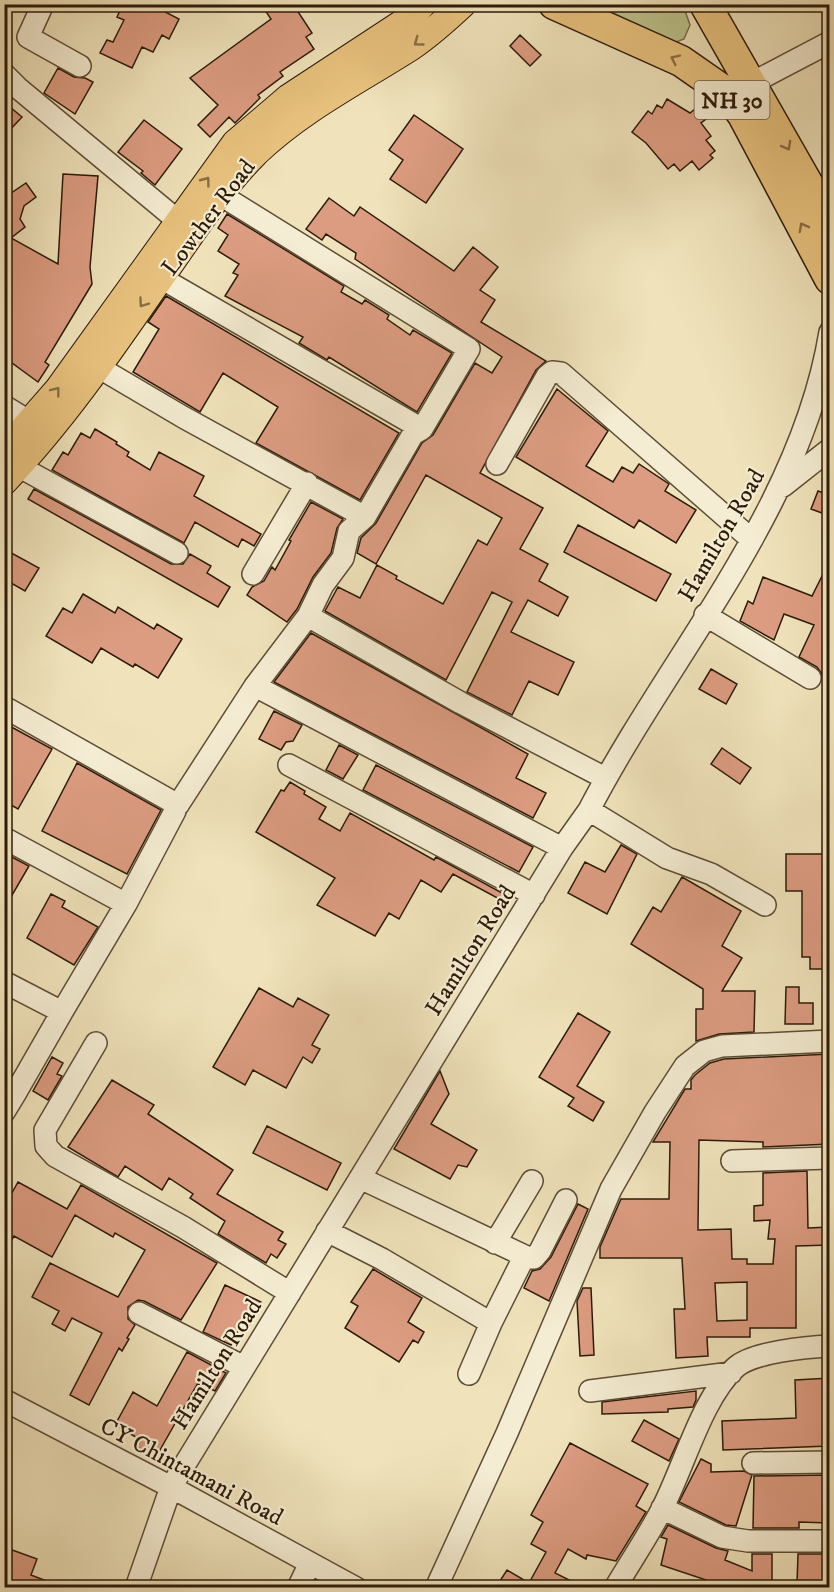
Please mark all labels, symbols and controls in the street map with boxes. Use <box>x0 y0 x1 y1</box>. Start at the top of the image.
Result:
one-way arrow <box>413 35 424 46</box>
one-way arrow <box>671 55 682 66</box>
road number: NH 30 <box>694 81 770 119</box>
one-way arrow <box>780 139 791 150</box>
street label: Lowther Road <box>155 153 262 282</box>
one-way arrow <box>199 176 210 187</box>
one-way arrow <box>799 222 810 233</box>
one-way arrow <box>140 296 151 307</box>
one-way arrow <box>49 386 60 397</box>
street label: Hamilton Road <box>672 464 772 607</box>
street label: Hamilton Road <box>419 880 523 1021</box>
street label: Hamilton Road <box>165 1294 269 1435</box>
street label: CY Chintamani Road <box>95 1411 288 1533</box>

